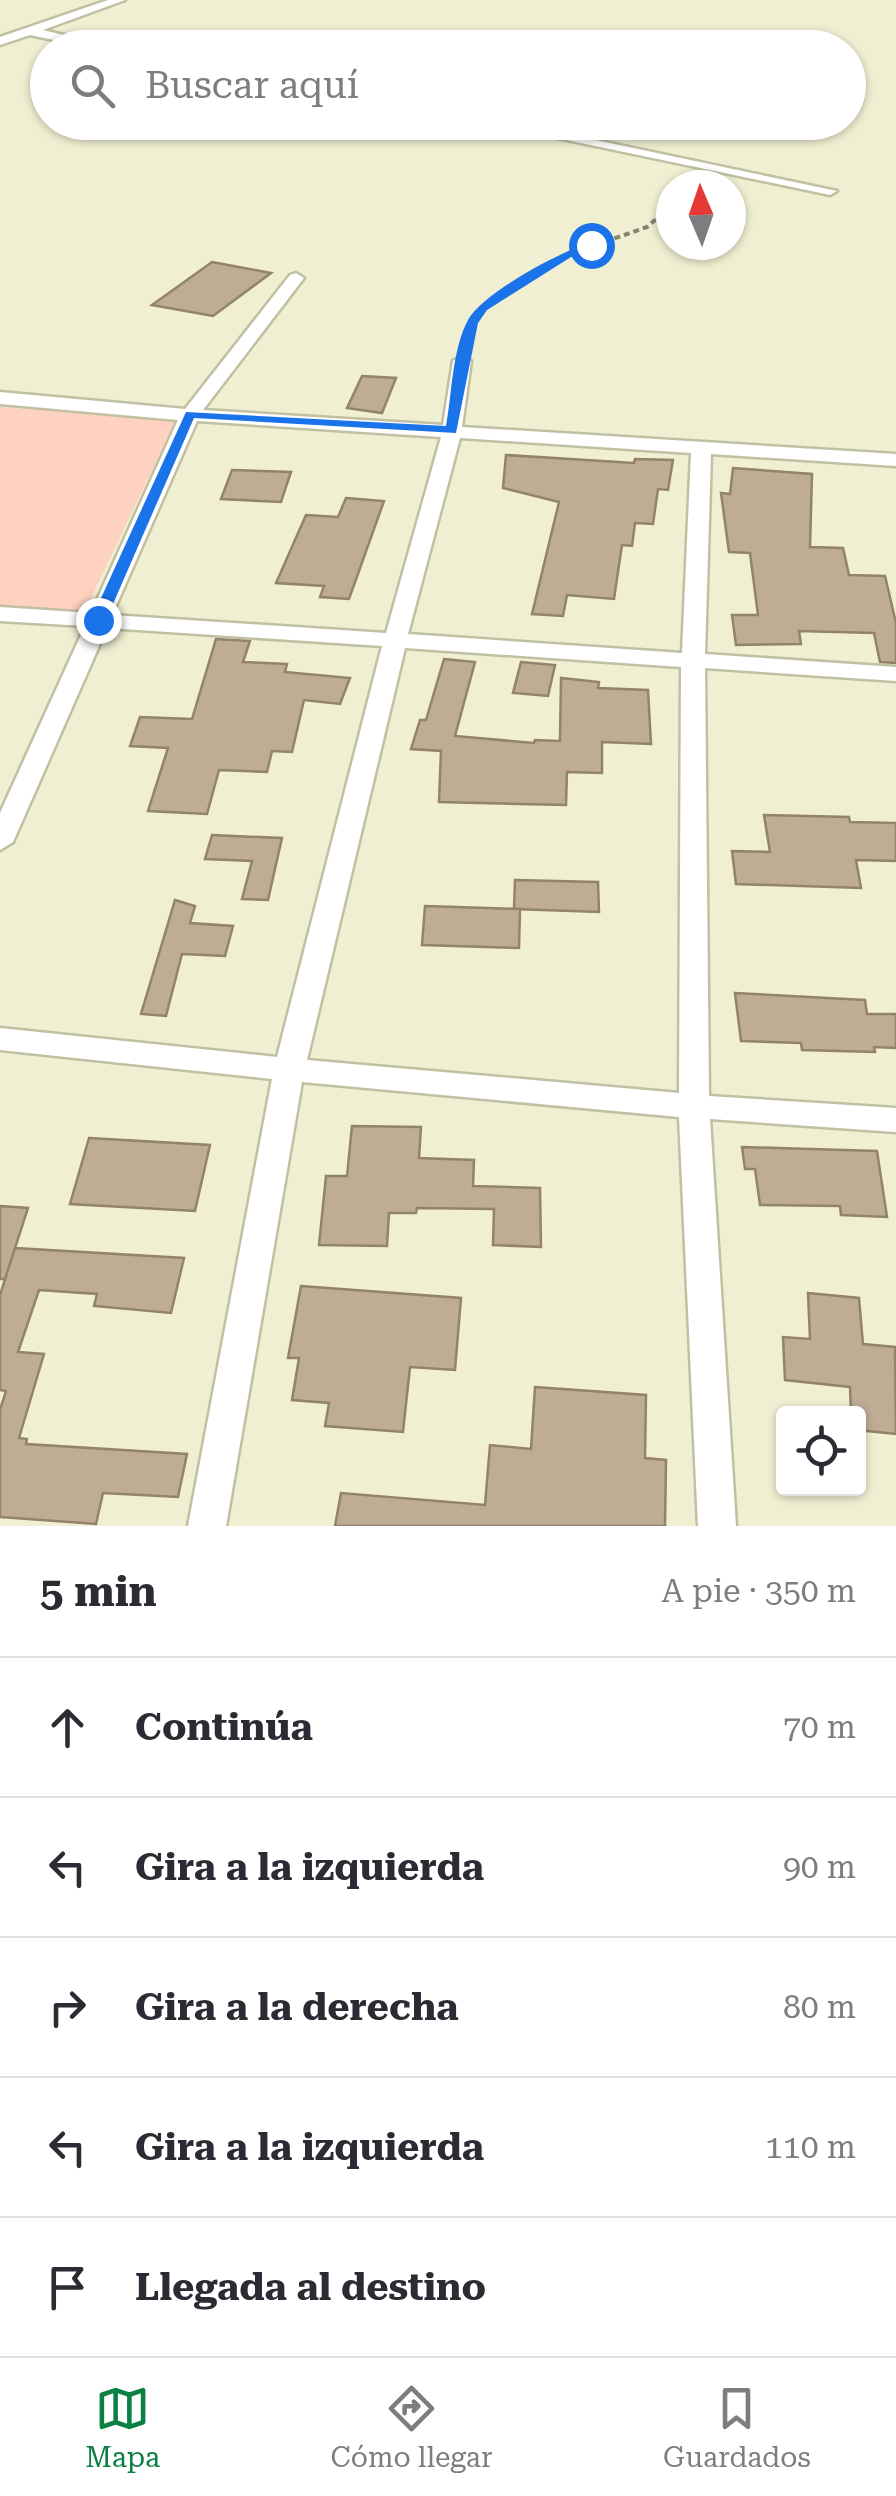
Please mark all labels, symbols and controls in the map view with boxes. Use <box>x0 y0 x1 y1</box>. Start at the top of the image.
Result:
search box <box>30 30 866 140</box>
icon: search <box>65 58 120 113</box>
text: Buscar aquí <box>145 63 359 107</box>
north arrow <box>656 170 746 260</box>
route start <box>569 223 615 269</box>
route end <box>76 598 122 644</box>
map controls <box>776 1406 866 1496</box>
button: locate <box>776 1406 866 1496</box>
text: 5 min <box>40 1567 157 1616</box>
text: A pie · 350 m <box>662 1572 856 1610</box>
icon: ahead <box>40 1700 95 1755</box>
text: Continúa <box>135 1705 313 1749</box>
text: 70 m <box>783 1708 856 1746</box>
icon: left <box>40 1840 95 1895</box>
text: Gira a la izquierda <box>135 1845 484 1889</box>
text: 90 m <box>783 1848 856 1886</box>
icon: right <box>40 1980 95 2035</box>
text: Gira a la derecha <box>135 1985 459 2029</box>
text: 80 m <box>783 1988 856 2026</box>
icon: left <box>40 2120 95 2175</box>
text: Gira a la izquierda <box>135 2125 484 2169</box>
text: 110 m <box>765 2128 856 2166</box>
icon: arrive <box>40 2260 95 2315</box>
text: Llegada al destino <box>135 2265 486 2309</box>
tab: Mapa <box>85 2381 160 2474</box>
tab: Cómo llegar <box>331 2381 493 2474</box>
tab: Guardados <box>663 2381 811 2474</box>

